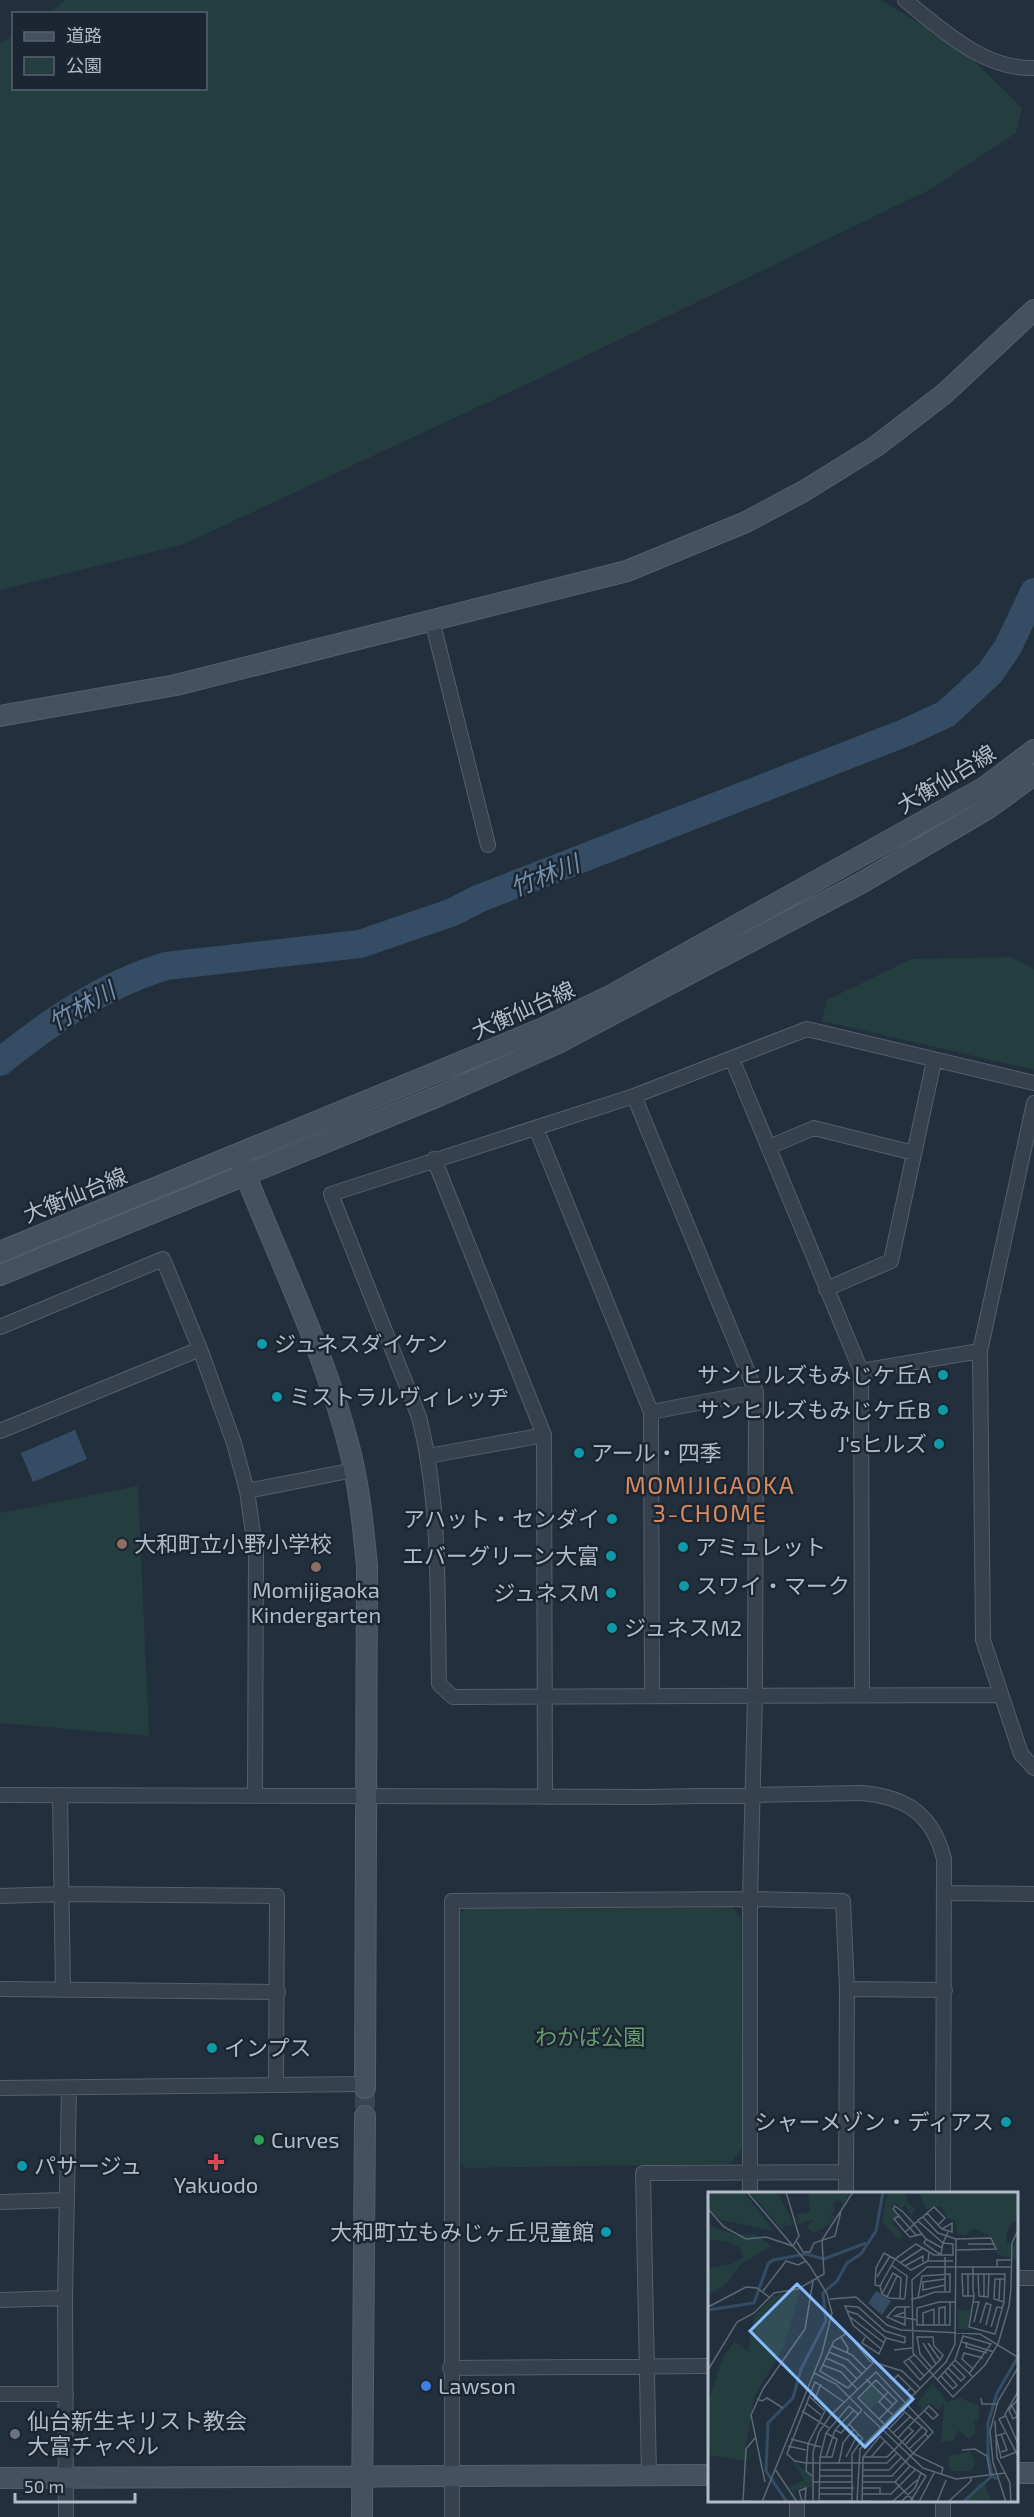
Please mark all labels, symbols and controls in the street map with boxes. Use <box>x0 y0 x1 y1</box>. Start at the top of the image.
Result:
legend <box>12 12 207 90</box>
text: 道路 <box>66 24 102 46</box>
text: 公園 <box>66 54 102 76</box>
street label: 大衡仙台線 <box>892 739 999 818</box>
water label: 竹林川 <box>506 847 586 902</box>
water label: 竹林川 <box>43 974 122 1036</box>
street label: 大衡仙台線 <box>467 975 578 1043</box>
street label: 大衡仙台線 <box>19 1161 130 1227</box>
place label: ジュネスダイケン <box>274 1330 448 1356</box>
marker: ジュネスダイケン <box>255 1337 269 1351</box>
place label: サンヒルズもみじケ丘A <box>697 1361 931 1387</box>
marker: サンヒルズもみじケ丘A <box>936 1368 950 1382</box>
place label: ミストラルヴィレッヂ <box>289 1383 509 1409</box>
marker: ミストラルヴィレッヂ <box>270 1390 284 1404</box>
place label: サンヒルズもみじケ丘B <box>697 1396 931 1422</box>
marker: サンヒルズもみじケ丘B <box>936 1403 950 1417</box>
place label: J'sヒルズ <box>838 1430 927 1456</box>
marker: J'sヒルズ <box>932 1437 946 1451</box>
place label: アール・四季 <box>591 1439 722 1465</box>
marker: アール・四季 <box>572 1446 586 1460</box>
district label: MOMIJIGAOKA 3-CHOME <box>625 1470 795 1527</box>
place label: アハット・センダイ <box>403 1505 600 1531</box>
marker: アハット・センダイ <box>605 1512 619 1526</box>
place label: 大和町立小野小学校 <box>134 1530 332 1556</box>
place label: アミュレット <box>695 1533 826 1559</box>
marker: 大和町立小野小学校 <box>115 1537 129 1551</box>
marker: アミュレット <box>676 1540 690 1554</box>
place label: エバーグリーン大富 <box>402 1542 599 1568</box>
marker: エバーグリーン大富 <box>604 1549 618 1563</box>
marker: Momijigaoka Kindergarten <box>309 1560 323 1574</box>
place label: スワイ・マーク <box>696 1572 850 1598</box>
place label: Momijigaoka Kindergarten <box>251 1576 381 1627</box>
place label: ジュネスM <box>493 1579 599 1605</box>
marker: スワイ・マーク <box>677 1579 691 1593</box>
marker: ジュネスM <box>604 1586 618 1600</box>
place label: ジュネスM2 <box>624 1614 742 1640</box>
marker: ジュネスM2 <box>605 1621 619 1635</box>
park label: わかば公園 <box>535 2023 645 2049</box>
place label: インプス <box>224 2034 311 2060</box>
marker: インプス <box>205 2041 219 2055</box>
place label: シャーメゾン・ディアス <box>754 2108 994 2134</box>
marker: シャーメゾン・ディアス <box>999 2115 1013 2129</box>
place label: Curves <box>271 2126 339 2152</box>
marker: Curves <box>252 2133 266 2147</box>
place label: パサージュ <box>34 2152 142 2178</box>
marker: Yakuodo <box>209 2155 223 2169</box>
marker: パサージュ <box>15 2159 29 2173</box>
place label: Yakuodo <box>174 2171 258 2197</box>
inset map <box>708 2192 1019 2502</box>
place label: 大和町立もみじヶ丘児童館 <box>330 2218 594 2244</box>
marker: 大和町立もみじヶ丘児童館 <box>599 2225 613 2239</box>
place label: Lawson <box>438 2372 516 2398</box>
marker: Lawson <box>419 2379 433 2393</box>
place label: 仙台新生キリスト教会 大富チャペル <box>27 2407 247 2458</box>
marker: 仙台新生キリスト教会 大富チャペル <box>8 2427 22 2441</box>
scale bar <box>15 2466 135 2504</box>
text: 50 m <box>24 2475 64 2497</box>

